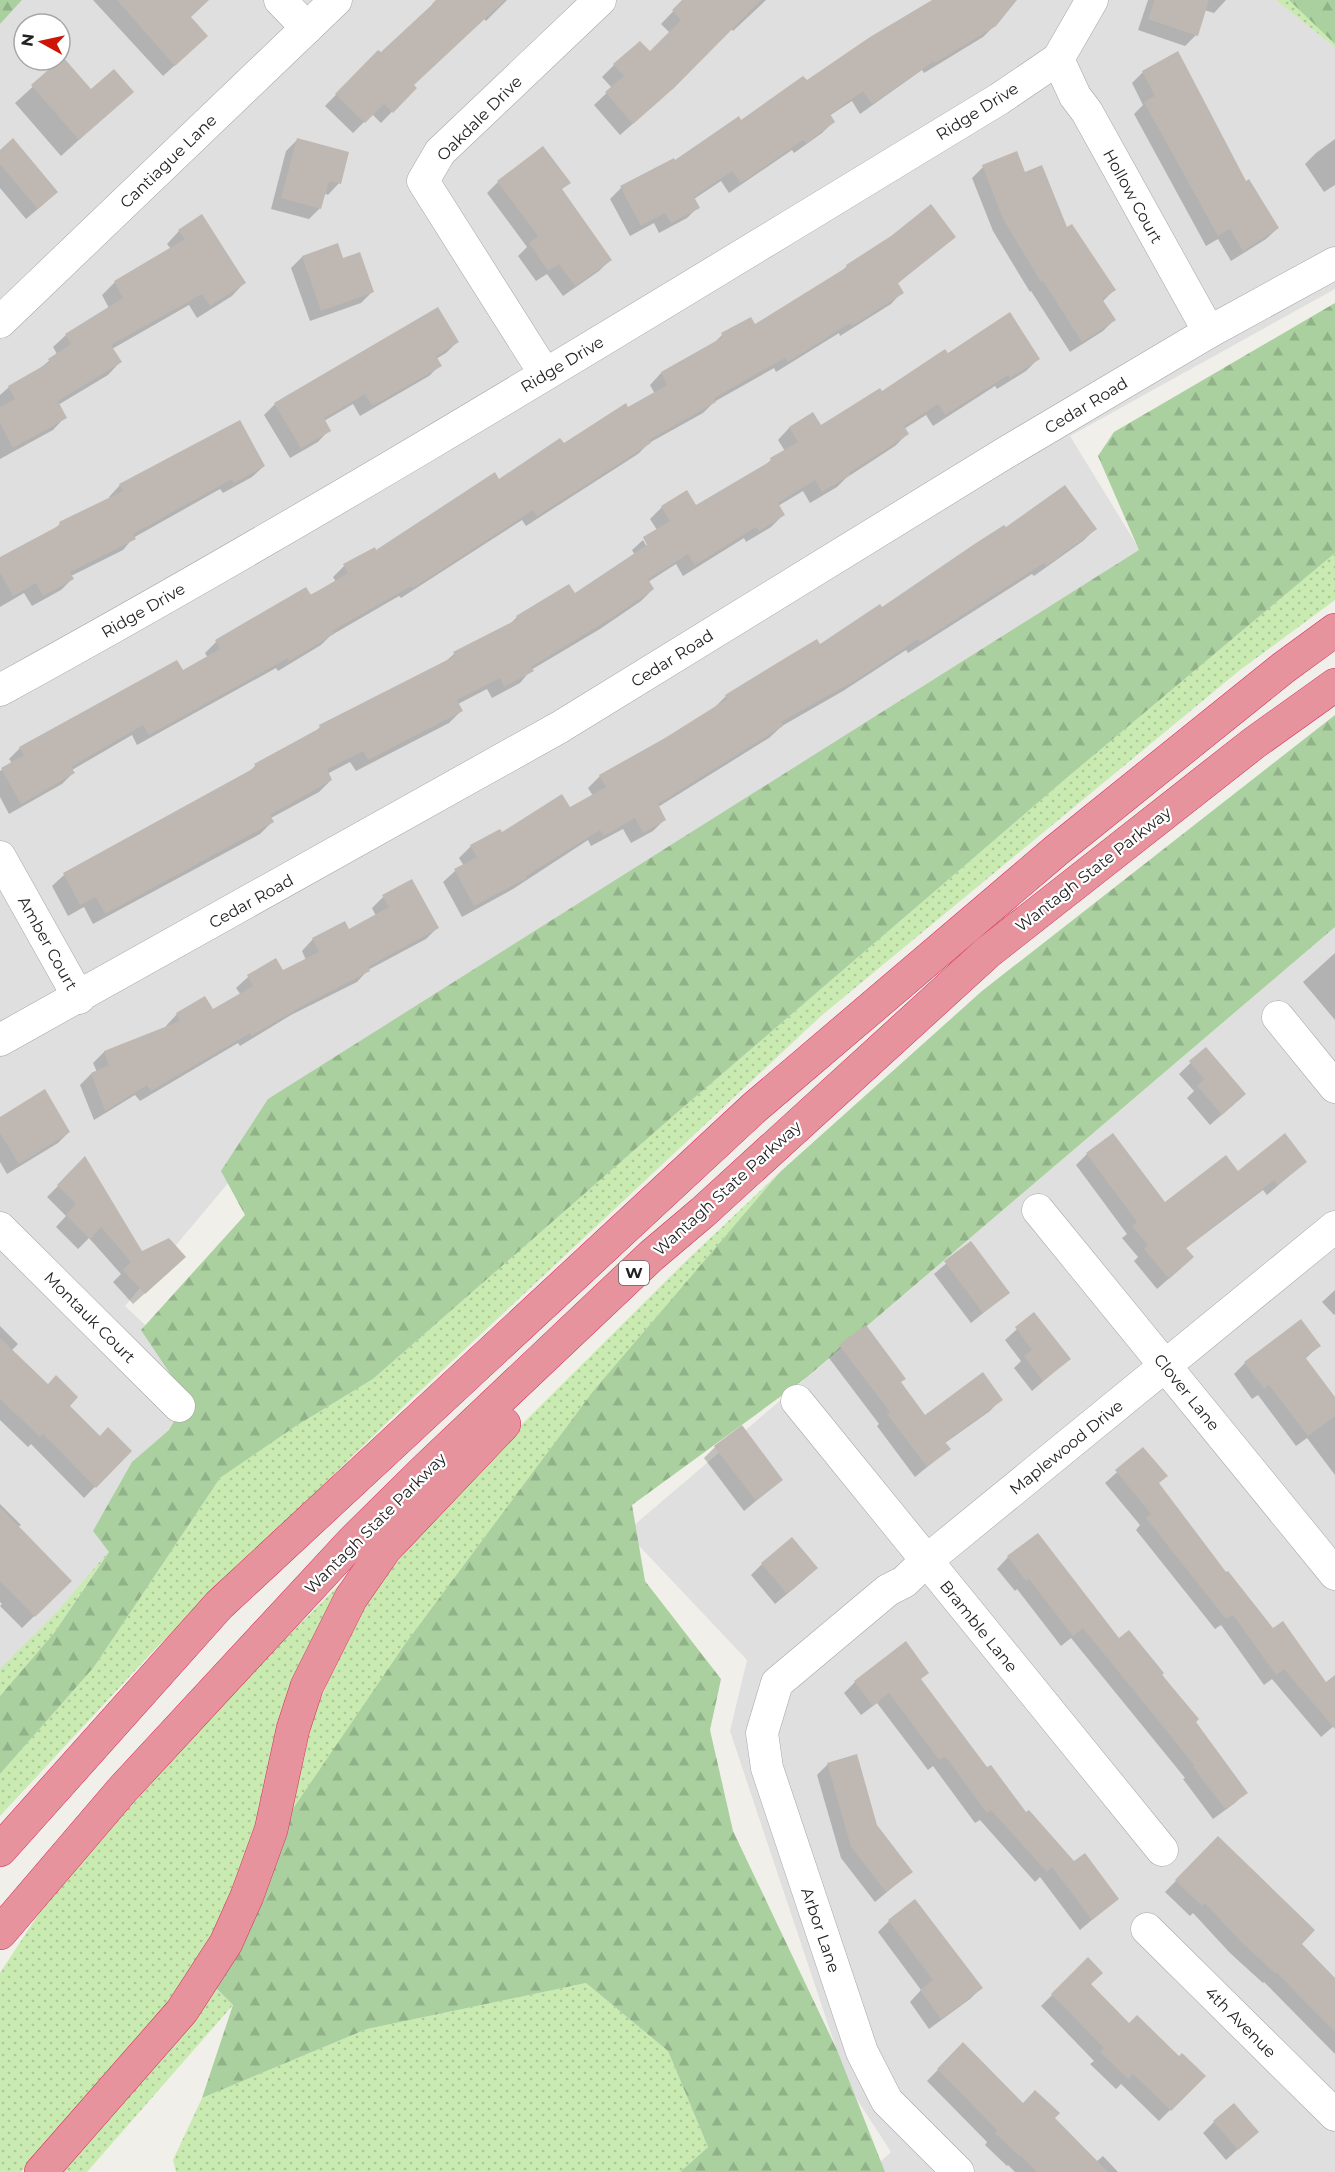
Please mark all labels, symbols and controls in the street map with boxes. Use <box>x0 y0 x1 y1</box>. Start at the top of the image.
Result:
north arrow <box>12 12 72 72</box>
text: N <box>17 32 38 48</box>
street label: Oakdale Drive <box>433 72 526 165</box>
street label: Ridge Drive <box>933 79 1022 144</box>
street label: Cantiague Lane <box>116 111 220 212</box>
street label: Hollow Court <box>1099 146 1166 247</box>
street label: Ridge Drive <box>517 332 607 397</box>
street label: Cedar Road <box>1041 373 1131 438</box>
street label: Ridge Drive <box>98 579 188 642</box>
street label: Cedar Road <box>628 626 717 691</box>
street label: Wantagh State Parkway <box>1012 803 1175 936</box>
street label: Cedar Road <box>206 870 297 932</box>
street label: Amber Court <box>14 893 81 994</box>
street label: Wantagh State Parkway <box>650 1117 805 1260</box>
road number: W <box>619 1261 649 1285</box>
street label: Montauk Court <box>40 1268 140 1367</box>
street label: Clover Lane <box>1150 1350 1223 1435</box>
street label: Maplewood Drive <box>1006 1396 1127 1499</box>
street label: Wantagh State Parkway <box>301 1449 450 1598</box>
street label: Bramble Lane <box>936 1577 1021 1676</box>
street label: Arbor Lane <box>797 1885 844 1975</box>
street label: 4th Avenue <box>1201 1983 1280 2062</box>

